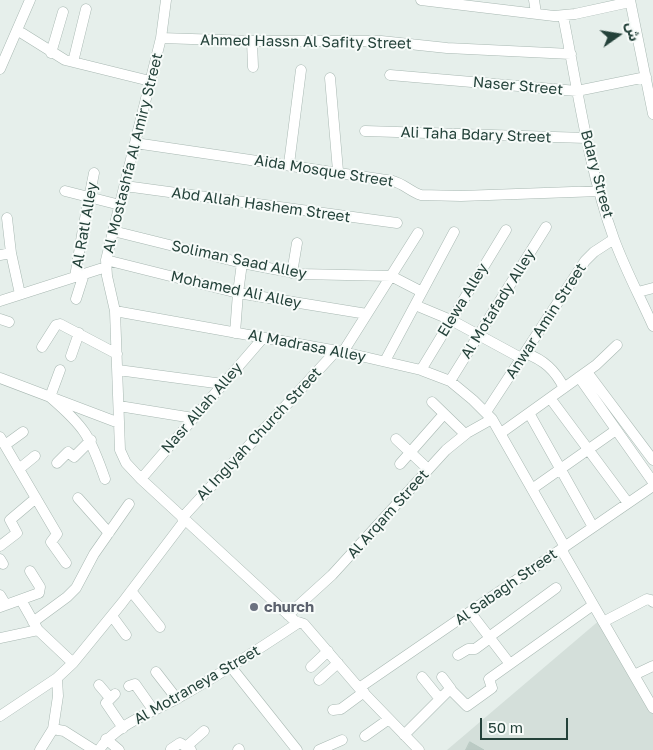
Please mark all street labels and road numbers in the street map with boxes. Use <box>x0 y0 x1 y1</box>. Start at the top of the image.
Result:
street label: Ahmed Hassn Al Safity Street <box>200 31 412 53</box>
street label: Al Mostashfa Al Amiry Street <box>99 51 167 255</box>
street label: Naser Street <box>472 73 564 99</box>
street label: Ali Taha Bdary Street <box>400 123 552 147</box>
street label: Bdary Street <box>577 128 617 220</box>
street label: Aida Mosque Street <box>253 151 395 191</box>
street label: Al Ratl Alley <box>69 180 101 270</box>
street label: Abd Allah Hashem Street <box>171 184 351 226</box>
street label: Soliman Saad Alley <box>170 237 308 283</box>
street label: Al Motafady Alley <box>457 246 539 362</box>
street label: Elewa Alley <box>434 260 492 340</box>
street label: Anwar Amin Street <box>502 260 590 382</box>
street label: Mohamed Ali Alley <box>169 267 303 313</box>
street label: Al Madrasa Alley <box>247 326 367 366</box>
street label: Nasr Allah Alley <box>158 359 246 457</box>
street label: Al Inglyah Church Street <box>193 364 325 504</box>
street label: Al Arqam Street <box>343 466 433 562</box>
street label: Al Sabagh Street <box>451 545 561 629</box>
street label: Al Motraneya Street <box>131 642 263 728</box>

